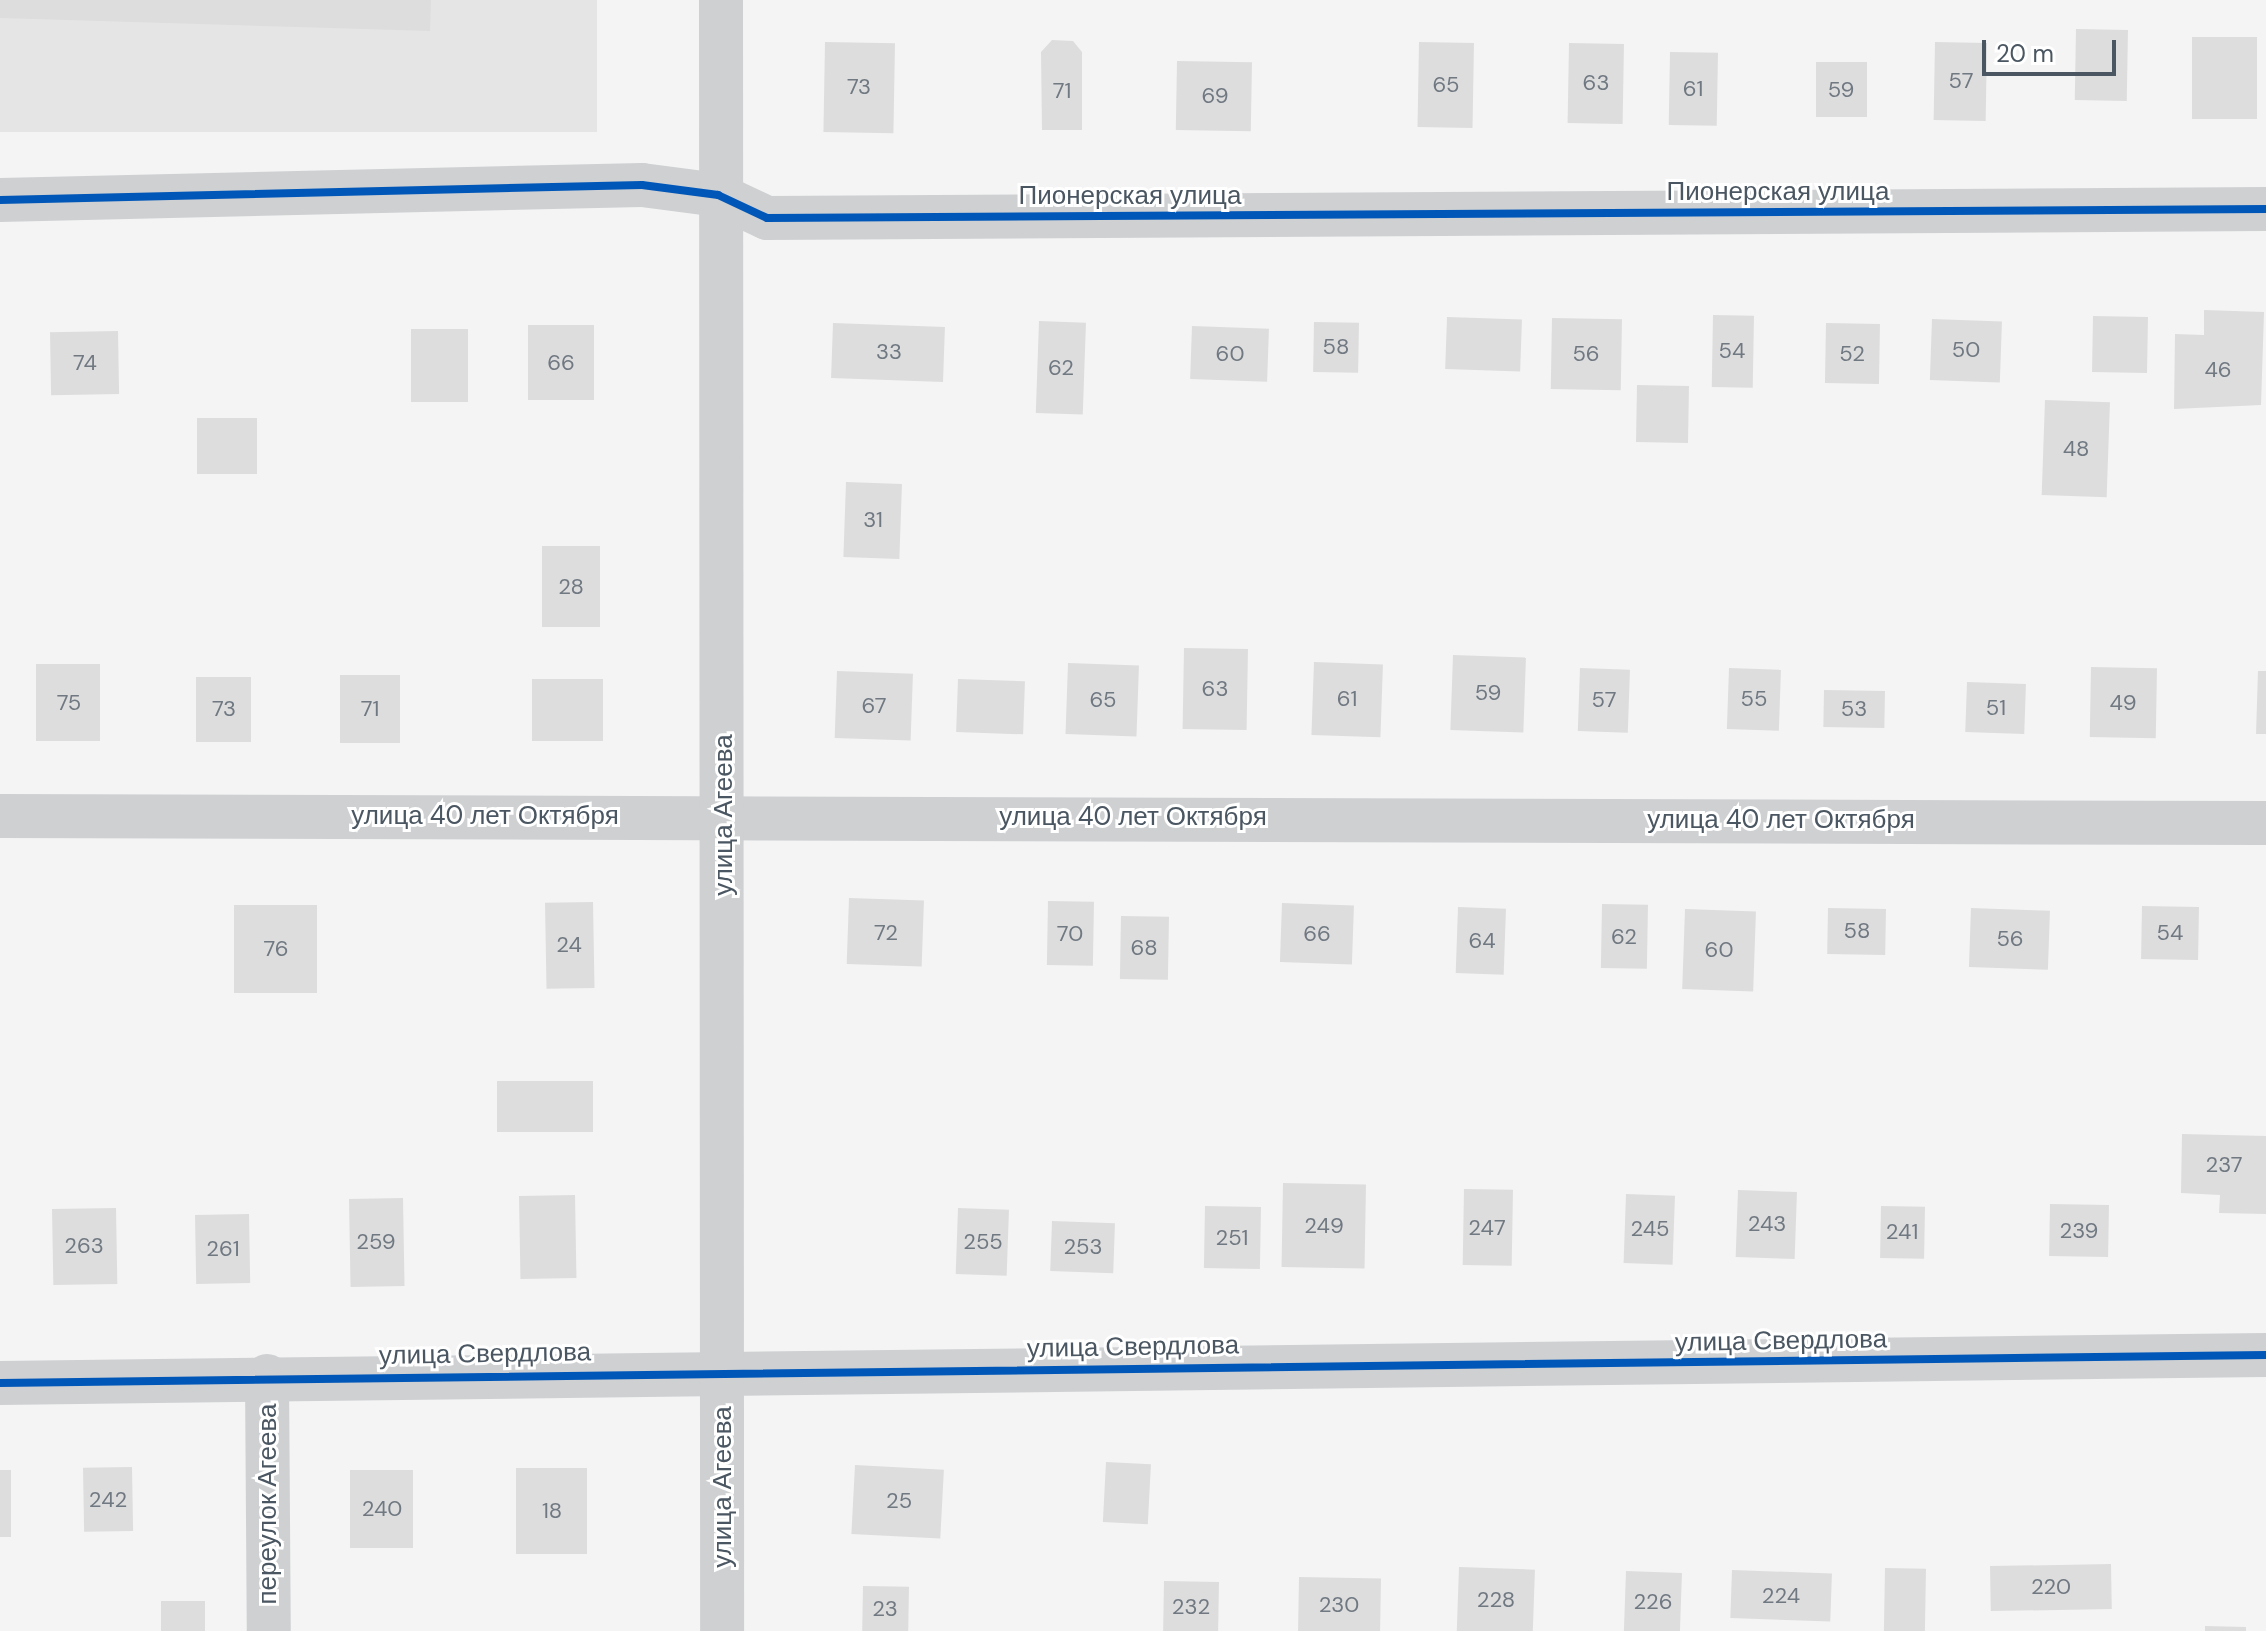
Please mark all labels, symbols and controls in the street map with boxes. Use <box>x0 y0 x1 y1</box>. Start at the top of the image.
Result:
scale bar <box>1986 24 2120 74</box>
text: 20 m <box>1996 38 2054 69</box>
house number: 57 <box>1949 68 1973 94</box>
house number: 63 <box>1583 70 1609 96</box>
house number: 65 <box>1433 72 1459 98</box>
house number: 73 <box>847 74 871 100</box>
house number: 61 <box>1683 76 1703 102</box>
house number: 59 <box>1828 77 1854 103</box>
house number: 71 <box>1053 78 1071 104</box>
house number: 69 <box>1201 83 1229 109</box>
street label: Пионерская улица <box>1667 176 1889 208</box>
street label: Пионерская улица <box>1019 180 1241 212</box>
house number: 58 <box>1323 334 1349 360</box>
house number: 50 <box>1952 337 1980 363</box>
house number: 54 <box>1719 338 1745 364</box>
house number: 33 <box>876 339 902 365</box>
house number: 60 <box>1216 341 1244 367</box>
house number: 56 <box>1572 341 1600 367</box>
house number: 52 <box>1839 341 1865 367</box>
house number: 74 <box>73 350 97 376</box>
house number: 66 <box>547 350 575 376</box>
house number: 62 <box>1048 355 1074 381</box>
house number: 46 <box>2204 357 2232 383</box>
house number: 48 <box>2063 436 2089 462</box>
house number: 31 <box>863 507 883 533</box>
house number: 28 <box>558 574 584 600</box>
house number: 63 <box>1202 676 1228 702</box>
house number: 59 <box>1475 680 1501 706</box>
house number: 61 <box>1337 686 1357 712</box>
house number: 55 <box>1741 686 1767 712</box>
house number: 65 <box>1090 687 1116 713</box>
house number: 57 <box>1592 687 1616 713</box>
house number: 75 <box>57 690 81 716</box>
house number: 49 <box>2109 690 2137 716</box>
house number: 67 <box>862 693 886 719</box>
house number: 51 <box>1986 695 2006 721</box>
house number: 73 <box>212 696 236 722</box>
house number: 71 <box>361 696 379 722</box>
house number: 53 <box>1841 696 1867 722</box>
street label: улица Агеева <box>708 734 740 896</box>
street label: улица 40 лет Октября <box>351 800 619 832</box>
street label: улица 40 лет Октября <box>999 801 1267 833</box>
street label: улица 40 лет Октября <box>1647 804 1915 836</box>
house number: 58 <box>1844 918 1870 944</box>
house number: 72 <box>874 920 898 946</box>
house number: 54 <box>2157 920 2183 946</box>
house number: 70 <box>1057 921 1083 947</box>
house number: 66 <box>1303 921 1331 947</box>
house number: 62 <box>1611 924 1637 950</box>
house number: 56 <box>1996 926 2024 952</box>
house number: 64 <box>1468 928 1496 954</box>
house number: 24 <box>556 932 582 958</box>
house number: 68 <box>1130 935 1158 961</box>
house number: 76 <box>264 936 288 962</box>
house number: 60 <box>1705 937 1733 963</box>
house number: 237 <box>2205 1152 2243 1178</box>
house number: 243 <box>1748 1211 1786 1237</box>
house number: 249 <box>1304 1213 1344 1239</box>
house number: 247 <box>1468 1215 1506 1241</box>
house number: 245 <box>1630 1216 1670 1242</box>
house number: 239 <box>2060 1218 2098 1244</box>
house number: 241 <box>1886 1219 1918 1245</box>
house number: 251 <box>1216 1225 1248 1251</box>
house number: 259 <box>356 1229 396 1255</box>
house number: 255 <box>963 1229 1003 1255</box>
house number: 263 <box>64 1233 104 1259</box>
house number: 253 <box>1063 1234 1103 1260</box>
house number: 261 <box>206 1236 240 1262</box>
street label: улица Свердлова <box>1675 1324 1887 1358</box>
street label: улица Свердлова <box>1027 1330 1239 1364</box>
street label: улица Свердлова <box>379 1337 591 1371</box>
street label: переулок Агеева <box>252 1404 284 1604</box>
street label: улица Агеева <box>707 1406 739 1568</box>
house number: 242 <box>89 1487 127 1513</box>
house number: 25 <box>886 1488 912 1514</box>
house number: 240 <box>362 1496 402 1522</box>
house number: 18 <box>542 1498 562 1524</box>
house number: 220 <box>2031 1574 2071 1600</box>
house number: 224 <box>1762 1583 1800 1609</box>
house number: 228 <box>1477 1587 1515 1613</box>
house number: 226 <box>1633 1589 1673 1615</box>
house number: 230 <box>1319 1592 1359 1618</box>
house number: 232 <box>1172 1594 1210 1620</box>
house number: 23 <box>872 1596 898 1622</box>

